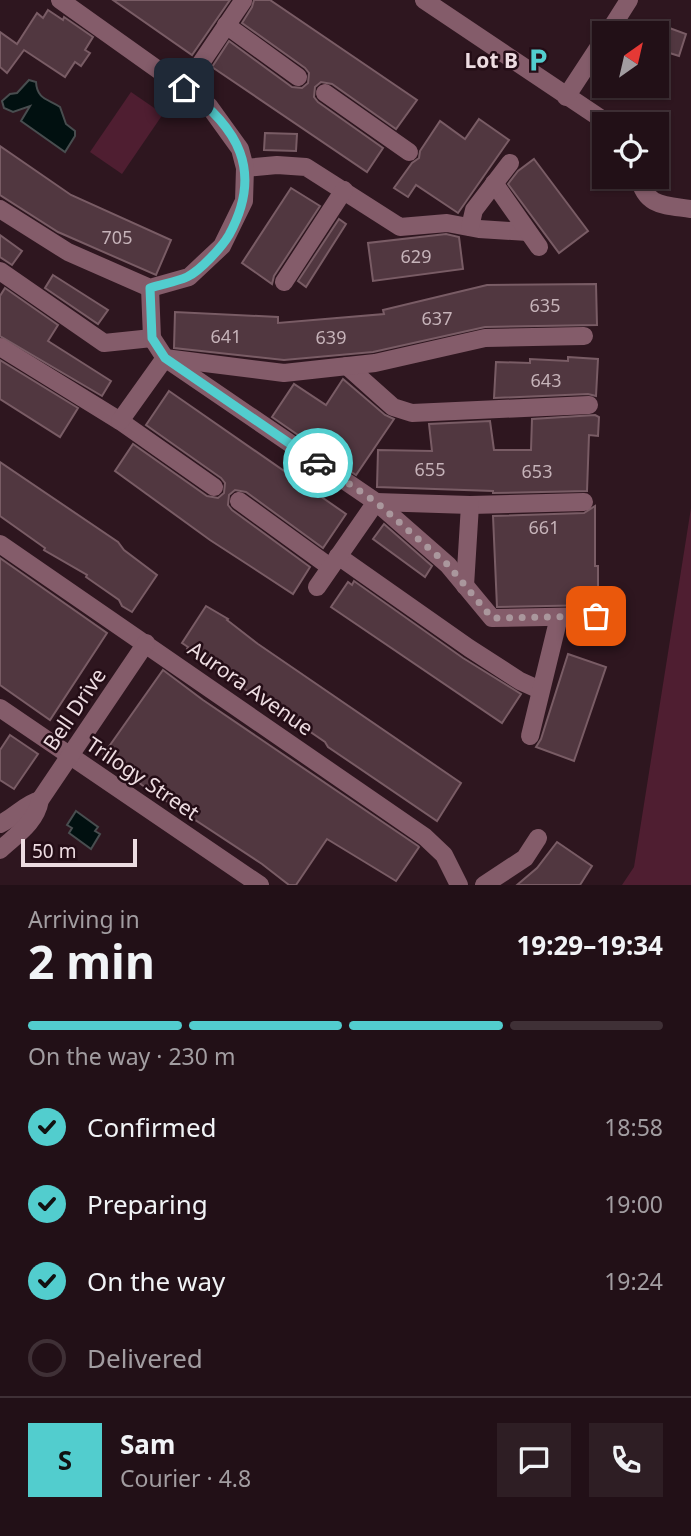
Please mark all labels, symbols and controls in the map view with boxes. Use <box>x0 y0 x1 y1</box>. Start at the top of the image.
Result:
north arrow <box>592 21 668 98</box>
map controls <box>592 21 669 189</box>
place label: Lot B <box>465 46 518 74</box>
parking icon: Lot B <box>524 46 552 74</box>
pin <box>154 58 214 118</box>
icon: home <box>165 69 203 107</box>
button: locate <box>592 112 669 189</box>
house number: 705 <box>102 225 132 249</box>
house number: 629 <box>401 244 431 268</box>
house number: 635 <box>530 293 560 317</box>
house number: 637 <box>422 306 452 330</box>
house number: 641 <box>211 324 241 348</box>
house number: 639 <box>316 325 346 349</box>
house number: 643 <box>531 368 561 392</box>
courier <box>283 428 353 498</box>
icon: car <box>299 444 337 482</box>
house number: 655 <box>415 457 445 481</box>
house number: 653 <box>522 459 552 483</box>
house number: 661 <box>529 515 559 539</box>
pin <box>566 586 626 646</box>
icon: bag <box>577 597 615 635</box>
street label: Aurora Avenue <box>183 634 319 742</box>
street label: Bell Drive <box>36 662 112 756</box>
street label: Trilogy Street <box>81 730 205 826</box>
scale bar <box>21 836 136 868</box>
text: 50 m <box>32 838 76 864</box>
text: Arriving in <box>28 903 140 935</box>
text: 19:29–19:34 <box>516 927 663 963</box>
text: 2 min <box>28 930 155 992</box>
text: On the way · 230 m <box>28 1040 235 1072</box>
icon: check <box>28 1108 66 1146</box>
text: Confirmed <box>87 1109 217 1145</box>
text: 18:58 <box>604 1111 663 1143</box>
icon: check <box>28 1185 66 1223</box>
text: Preparing <box>87 1186 208 1222</box>
text: 19:00 <box>604 1188 663 1220</box>
icon: check <box>28 1262 66 1300</box>
text: On the way <box>87 1263 225 1299</box>
text: 19:24 <box>604 1265 663 1297</box>
text: Delivered <box>87 1340 203 1376</box>
button: chat <box>497 1423 571 1497</box>
button: phone <box>589 1423 663 1497</box>
text: Sam <box>120 1426 175 1462</box>
text: S <box>58 1442 72 1478</box>
text: Courier · 4.8 <box>120 1462 251 1494</box>

